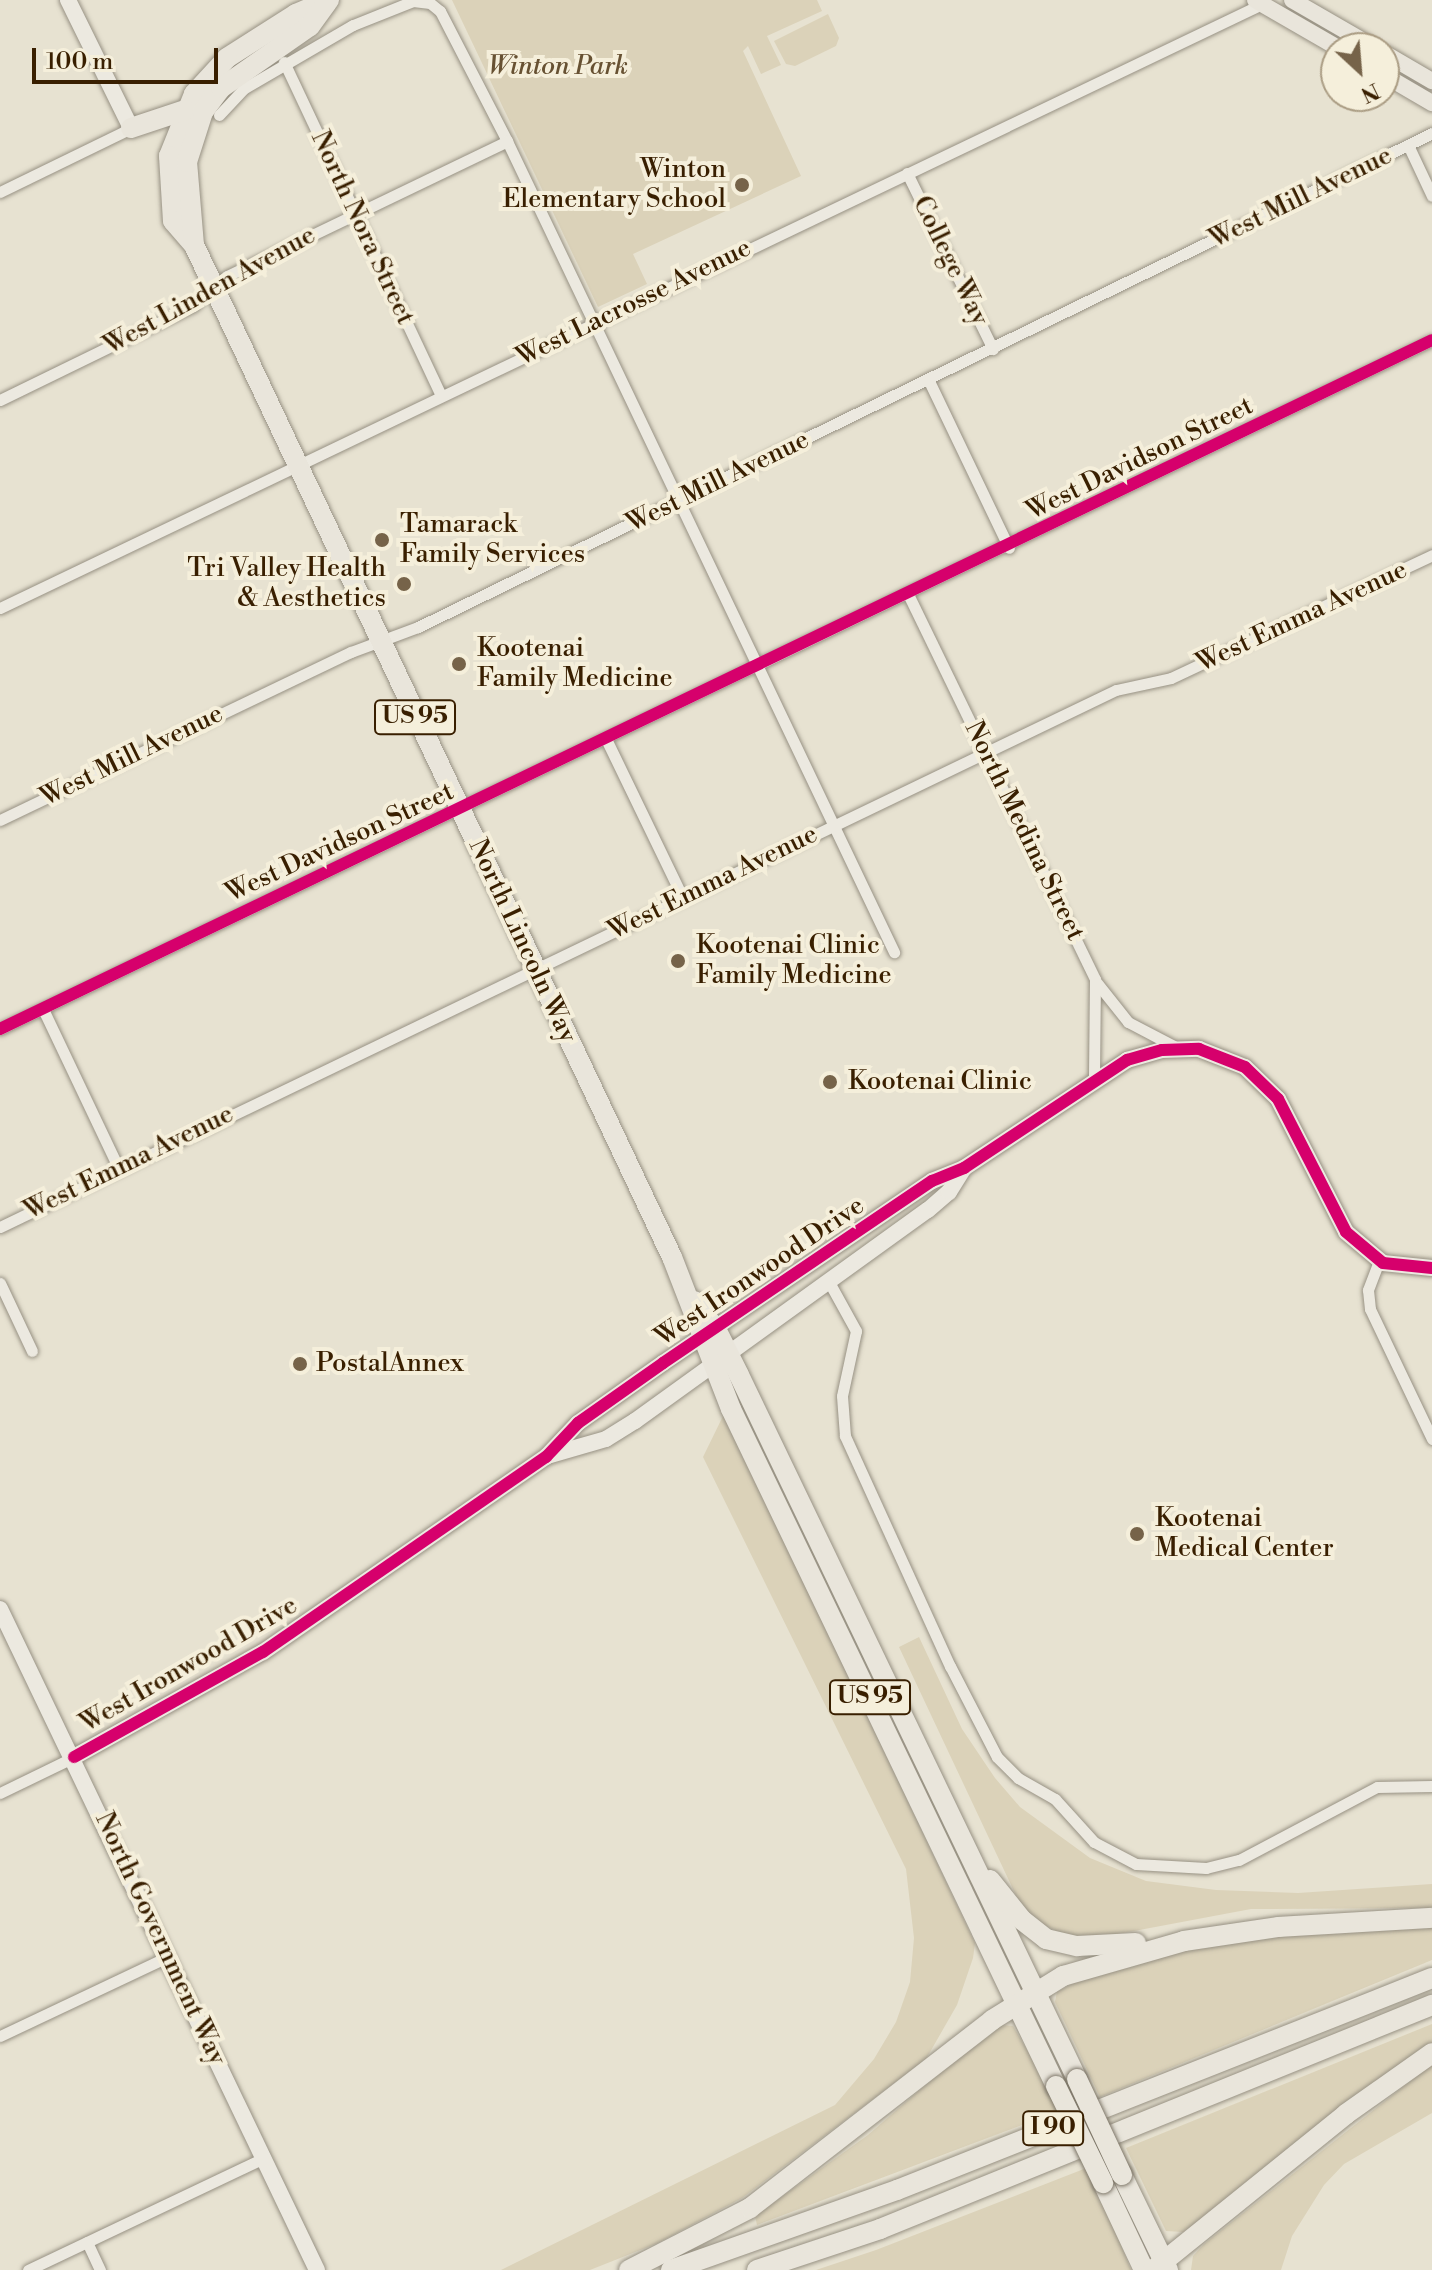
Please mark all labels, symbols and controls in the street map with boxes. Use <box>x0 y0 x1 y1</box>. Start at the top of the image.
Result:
scale bar <box>36 32 222 82</box>
north arrow <box>1320 32 1400 112</box>
text: 100 m <box>46 47 113 77</box>
park label: Winton Park <box>488 51 628 83</box>
text: N <box>1356 76 1384 108</box>
street label: North Nora Street <box>304 126 420 330</box>
street label: West Mill Avenue <box>1205 140 1397 256</box>
place label: Winton Elementary School <box>503 154 726 216</box>
marker: Winton Elementary School <box>733 176 751 194</box>
street label: College Way <box>905 191 995 331</box>
street label: West Linden Avenue <box>99 220 321 362</box>
street label: West Lacrosse Avenue <box>512 233 756 373</box>
street label: West Davidson Street <box>1022 391 1258 527</box>
street label: West Mill Avenue <box>622 424 814 540</box>
place label: Tamarack Family Services <box>400 509 585 570</box>
marker: Tamarack Family Services <box>371 529 393 551</box>
place label: Tri Valley Health & Aesthetics <box>187 553 386 614</box>
street label: West Emma Avenue <box>1192 554 1412 680</box>
marker: Tri Valley Health & Aesthetics <box>393 573 415 595</box>
place label: Kootenai Family Medicine <box>477 633 673 694</box>
marker: Kootenai Family Medicine <box>448 653 470 675</box>
road number: US 95 <box>373 697 457 737</box>
street label: West Mill Avenue <box>36 698 228 814</box>
street label: North Medina Street <box>957 716 1091 946</box>
street label: West Davidson Street <box>221 776 459 910</box>
street label: West Emma Avenue <box>603 819 823 947</box>
street label: North Lincoln Way <box>461 834 583 1048</box>
place label: Kootenai Clinic Family Medicine <box>696 930 892 992</box>
marker: Kootenai Clinic Family Medicine <box>667 950 689 972</box>
place label: Kootenai Clinic <box>848 1066 1032 1098</box>
marker: Kootenai Clinic <box>819 1071 841 1093</box>
street label: West Emma Avenue <box>19 1099 239 1227</box>
street label: West Ironwood Drive <box>650 1190 870 1354</box>
place label: PostalAnnex <box>316 1348 464 1380</box>
marker: PostalAnnex <box>291 1355 309 1373</box>
place label: Kootenai Medical Center <box>1155 1503 1334 1564</box>
marker: Kootenai Medical Center <box>1126 1523 1148 1545</box>
street label: West Ironwood Drive <box>75 1590 303 1740</box>
road number: US 95 <box>828 1677 912 1717</box>
street label: North Government Way <box>88 1808 232 2070</box>
road number: I 90 <box>1021 2108 1085 2148</box>

